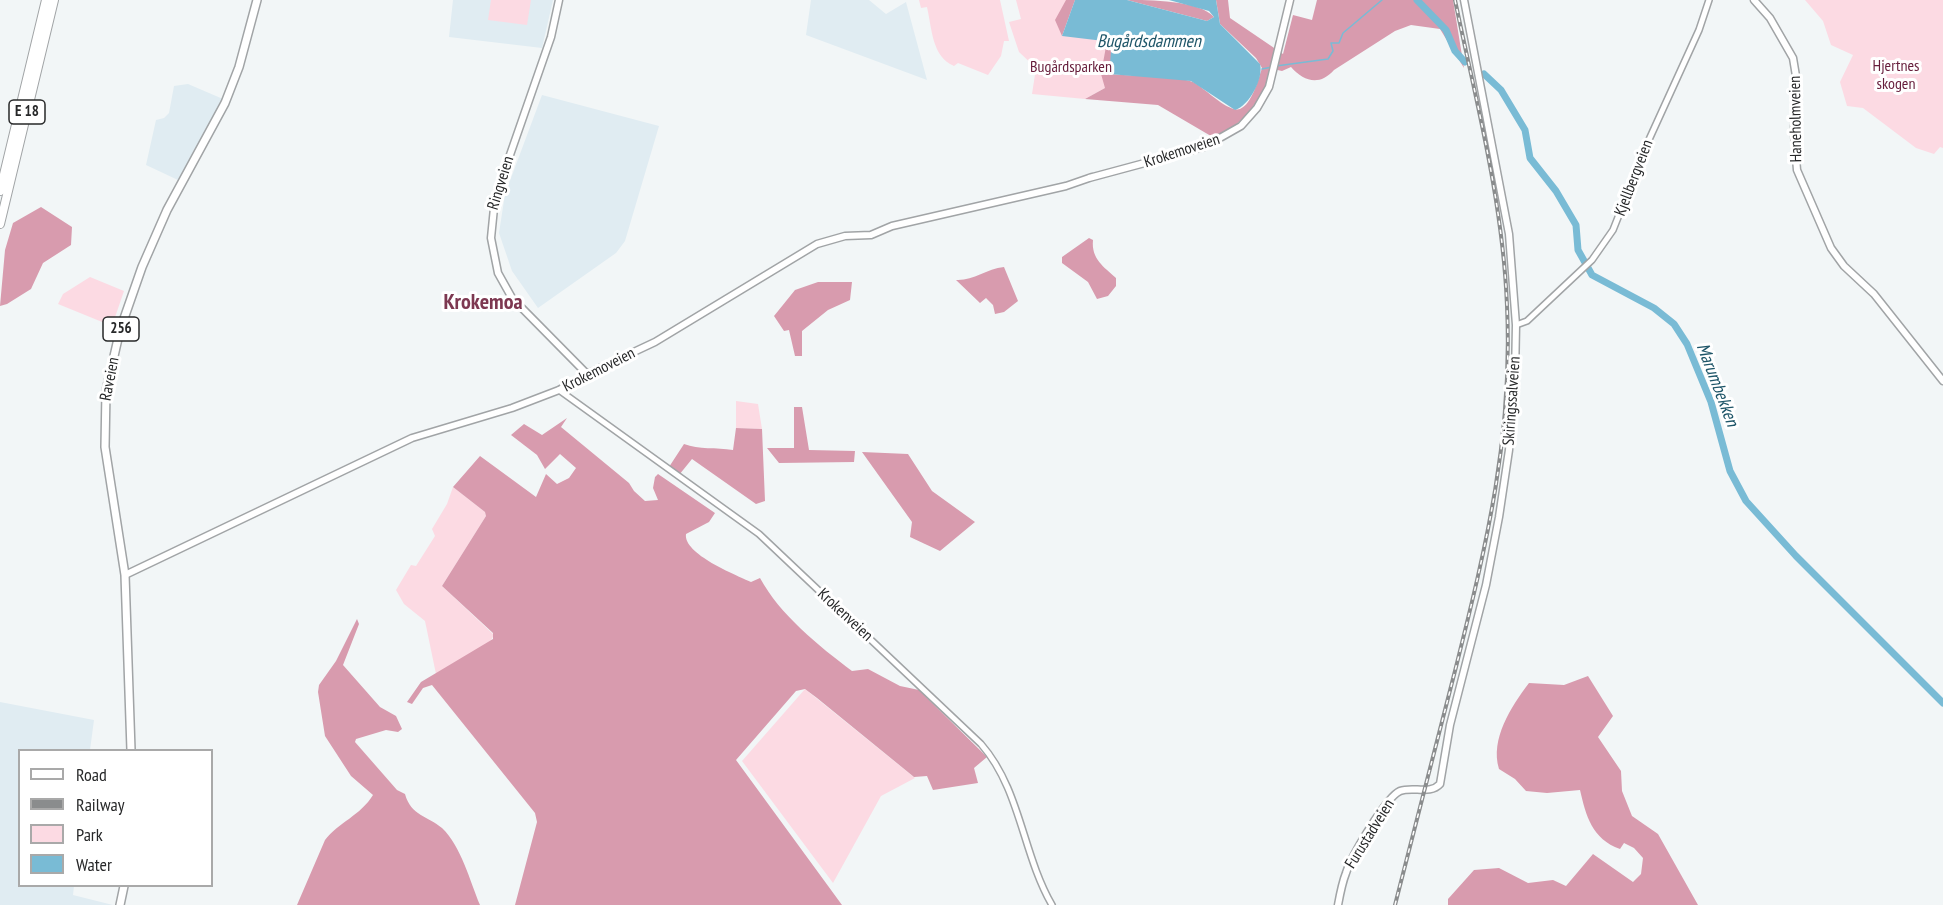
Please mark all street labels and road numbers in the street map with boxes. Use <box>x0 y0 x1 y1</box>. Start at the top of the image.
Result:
street label: Haneholmveien <box>1786 76 1806 162</box>
road number: E 18 <box>9 100 45 124</box>
street label: Krokemoveien <box>1142 130 1222 172</box>
street label: Kjellbergveien <box>1611 137 1657 219</box>
street label: Ringveien <box>484 154 518 212</box>
road number: 256 <box>103 317 139 341</box>
street label: Krokemoveien <box>560 344 638 396</box>
street label: Raveien <box>96 356 124 402</box>
street label: Skiringssalveien <box>1499 356 1525 446</box>
street label: Krokenveien <box>813 585 877 645</box>
street label: Furustadveien <box>1341 796 1399 872</box>

